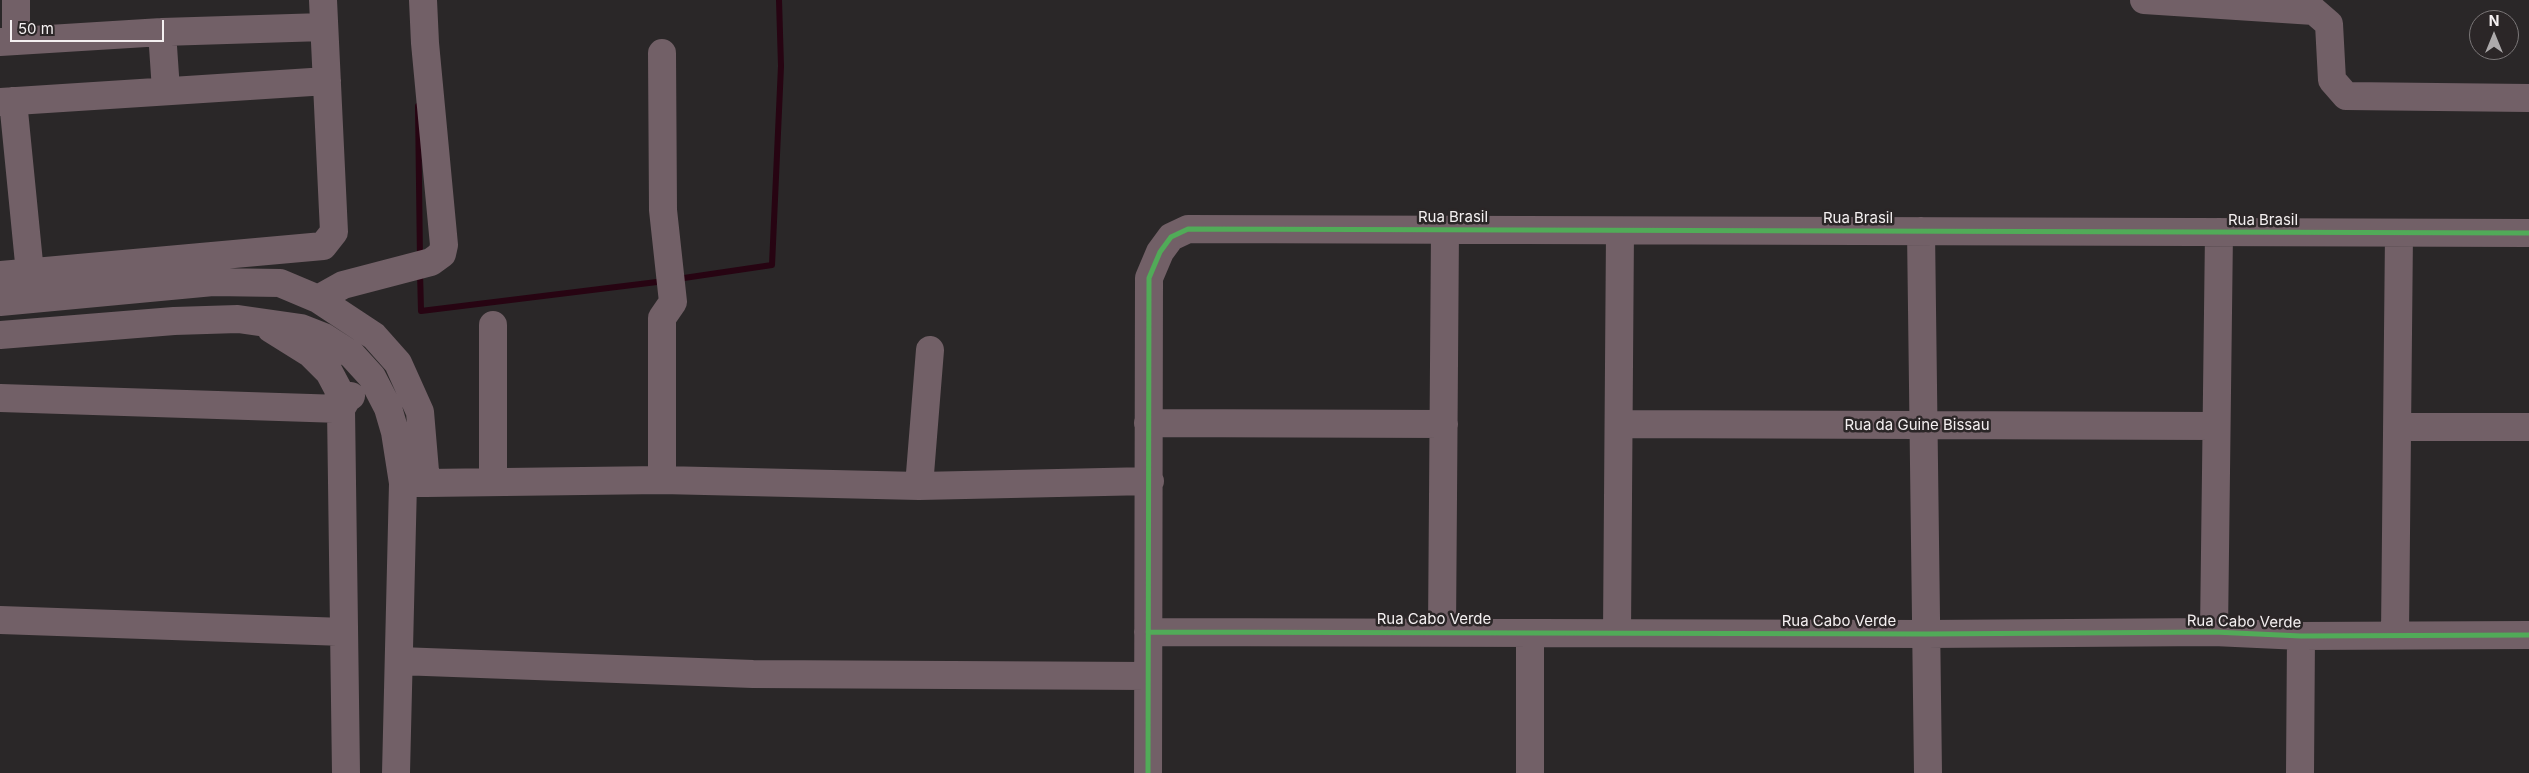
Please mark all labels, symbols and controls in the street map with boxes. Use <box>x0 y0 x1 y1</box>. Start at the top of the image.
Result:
scale bar <box>12 10 166 42</box>
north arrow <box>2469 10 2519 60</box>
text: N <box>2489 12 2499 29</box>
text: 50 m <box>18 19 54 38</box>
street label: Rua Brasil <box>1418 208 1488 226</box>
street label: Rua Brasil <box>1823 209 1893 227</box>
street label: Rua Brasil <box>2228 211 2298 229</box>
street label: Rua da Guine Bissau <box>1844 416 1990 434</box>
street label: Rua Cabo Verde <box>1377 610 1491 628</box>
street label: Rua Cabo Verde <box>1782 612 1896 630</box>
street label: Rua Cabo Verde <box>2187 612 2301 632</box>

